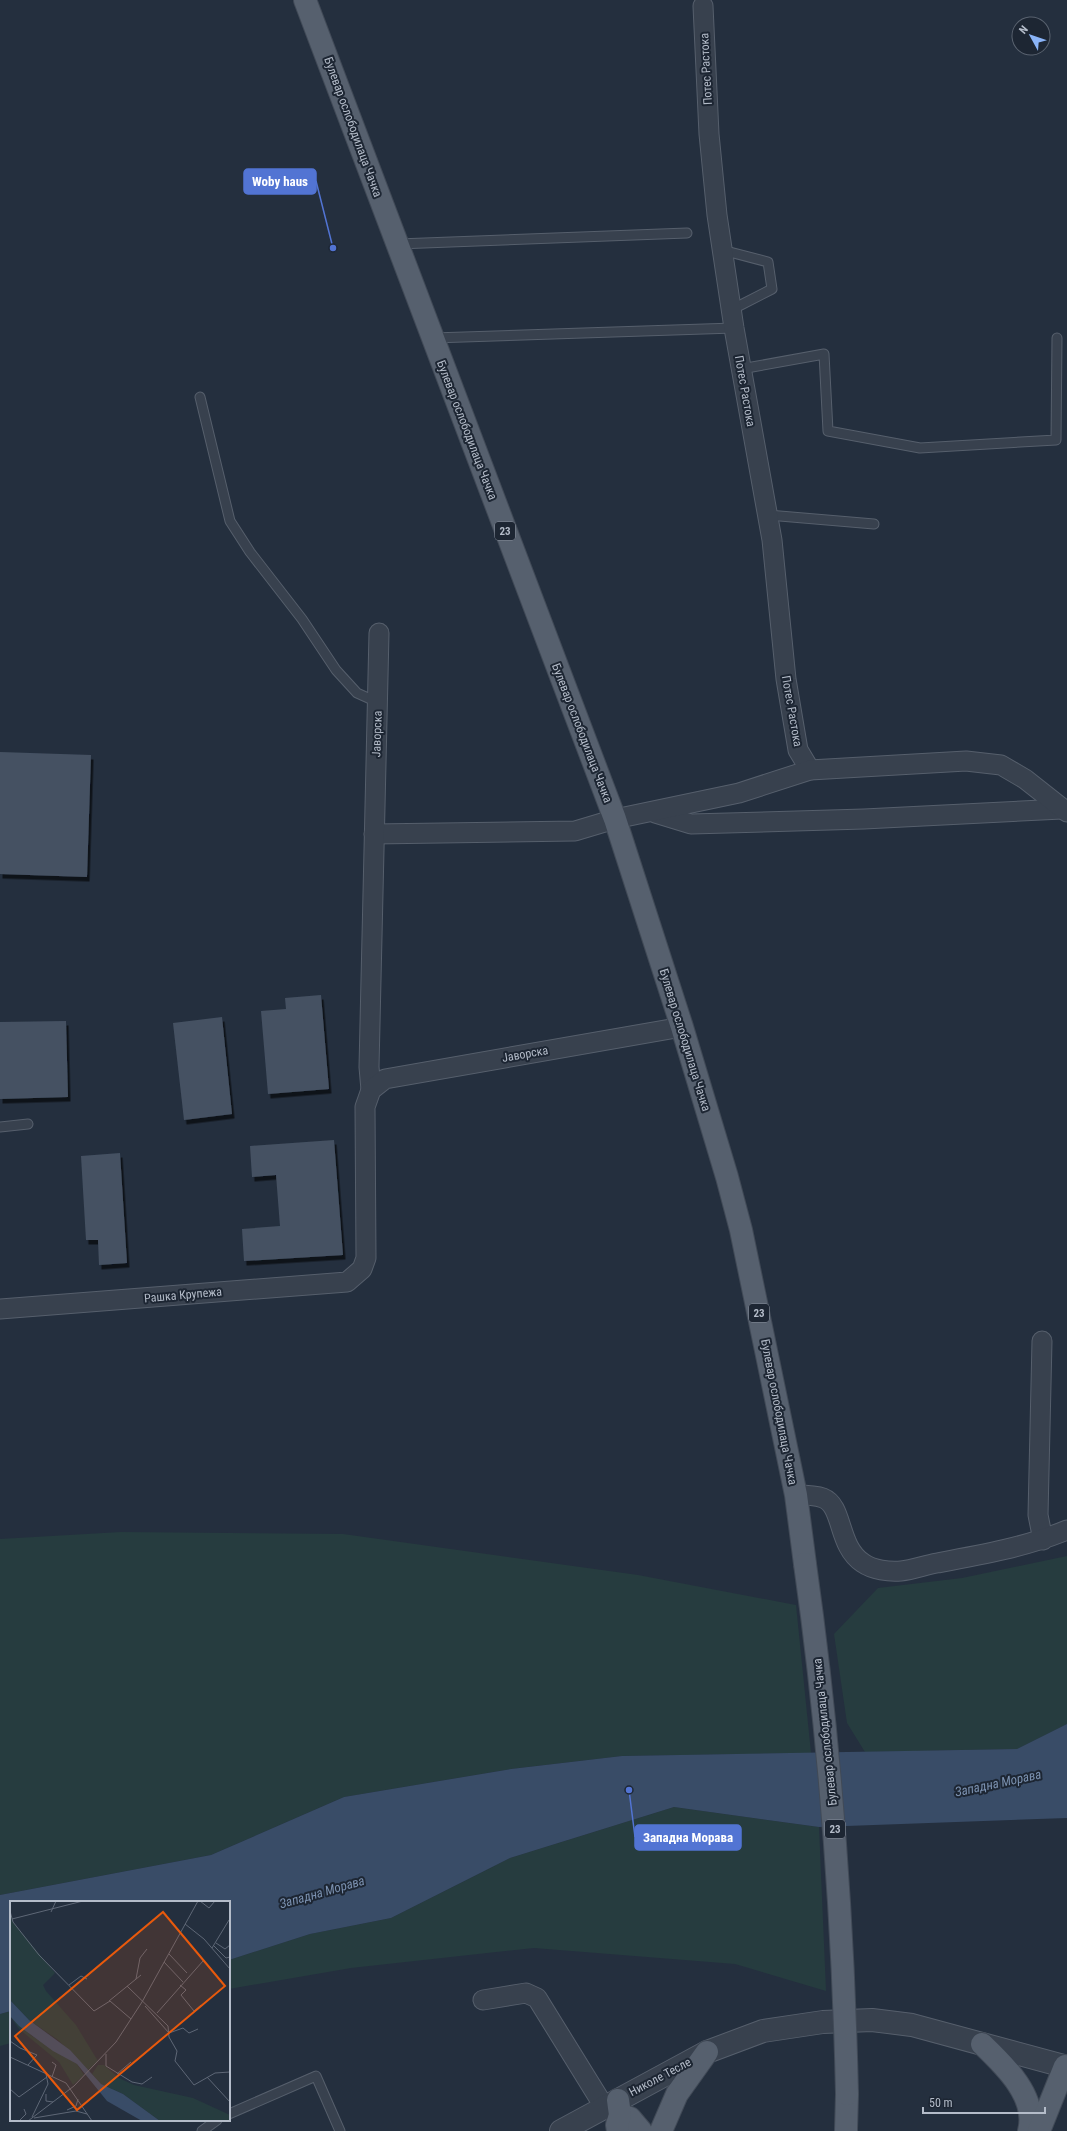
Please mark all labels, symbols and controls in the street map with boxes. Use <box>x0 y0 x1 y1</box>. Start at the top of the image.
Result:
north arrow <box>1011 16 1051 56</box>
text: N <box>1017 23 1031 37</box>
street label: Потес Растока <box>697 32 715 105</box>
street label: Булевар ослободилаца Чачка <box>321 55 385 199</box>
callout: Woby haus <box>244 169 316 194</box>
text: Woby haus <box>252 174 308 189</box>
street label: Потес Растока <box>732 354 758 428</box>
street label: Булевар ослободилаца Чачка <box>434 358 500 502</box>
road number: 23 <box>495 522 515 540</box>
street label: Булевар ослободилаца Чачка <box>549 661 615 805</box>
street label: Потес Растока <box>779 674 805 748</box>
street label: Јаворска <box>369 710 385 758</box>
street label: Булевар ослободилаца Чачка <box>657 967 713 1113</box>
street label: Јаворска <box>501 1043 549 1065</box>
street label: Рашка Крупежа <box>144 1285 223 1305</box>
road number: 23 <box>749 1304 769 1322</box>
street label: Булевар ослободилаца Чачка <box>758 1338 800 1486</box>
street label: Булевар ослободилаца Чачка <box>810 1657 840 1806</box>
water label: Западна Морава <box>954 1767 1042 1799</box>
road number: 23 <box>825 1820 845 1838</box>
callout: Западна Морава <box>635 1825 741 1850</box>
text: Западна Морава <box>643 1830 733 1845</box>
water label: Западна Морава <box>278 1873 366 1911</box>
inset map <box>10 1901 230 2121</box>
street label: Николе Тесле <box>627 2055 694 2099</box>
scale bar <box>923 2089 1045 2115</box>
text: 50 m <box>929 2096 953 2110</box>

